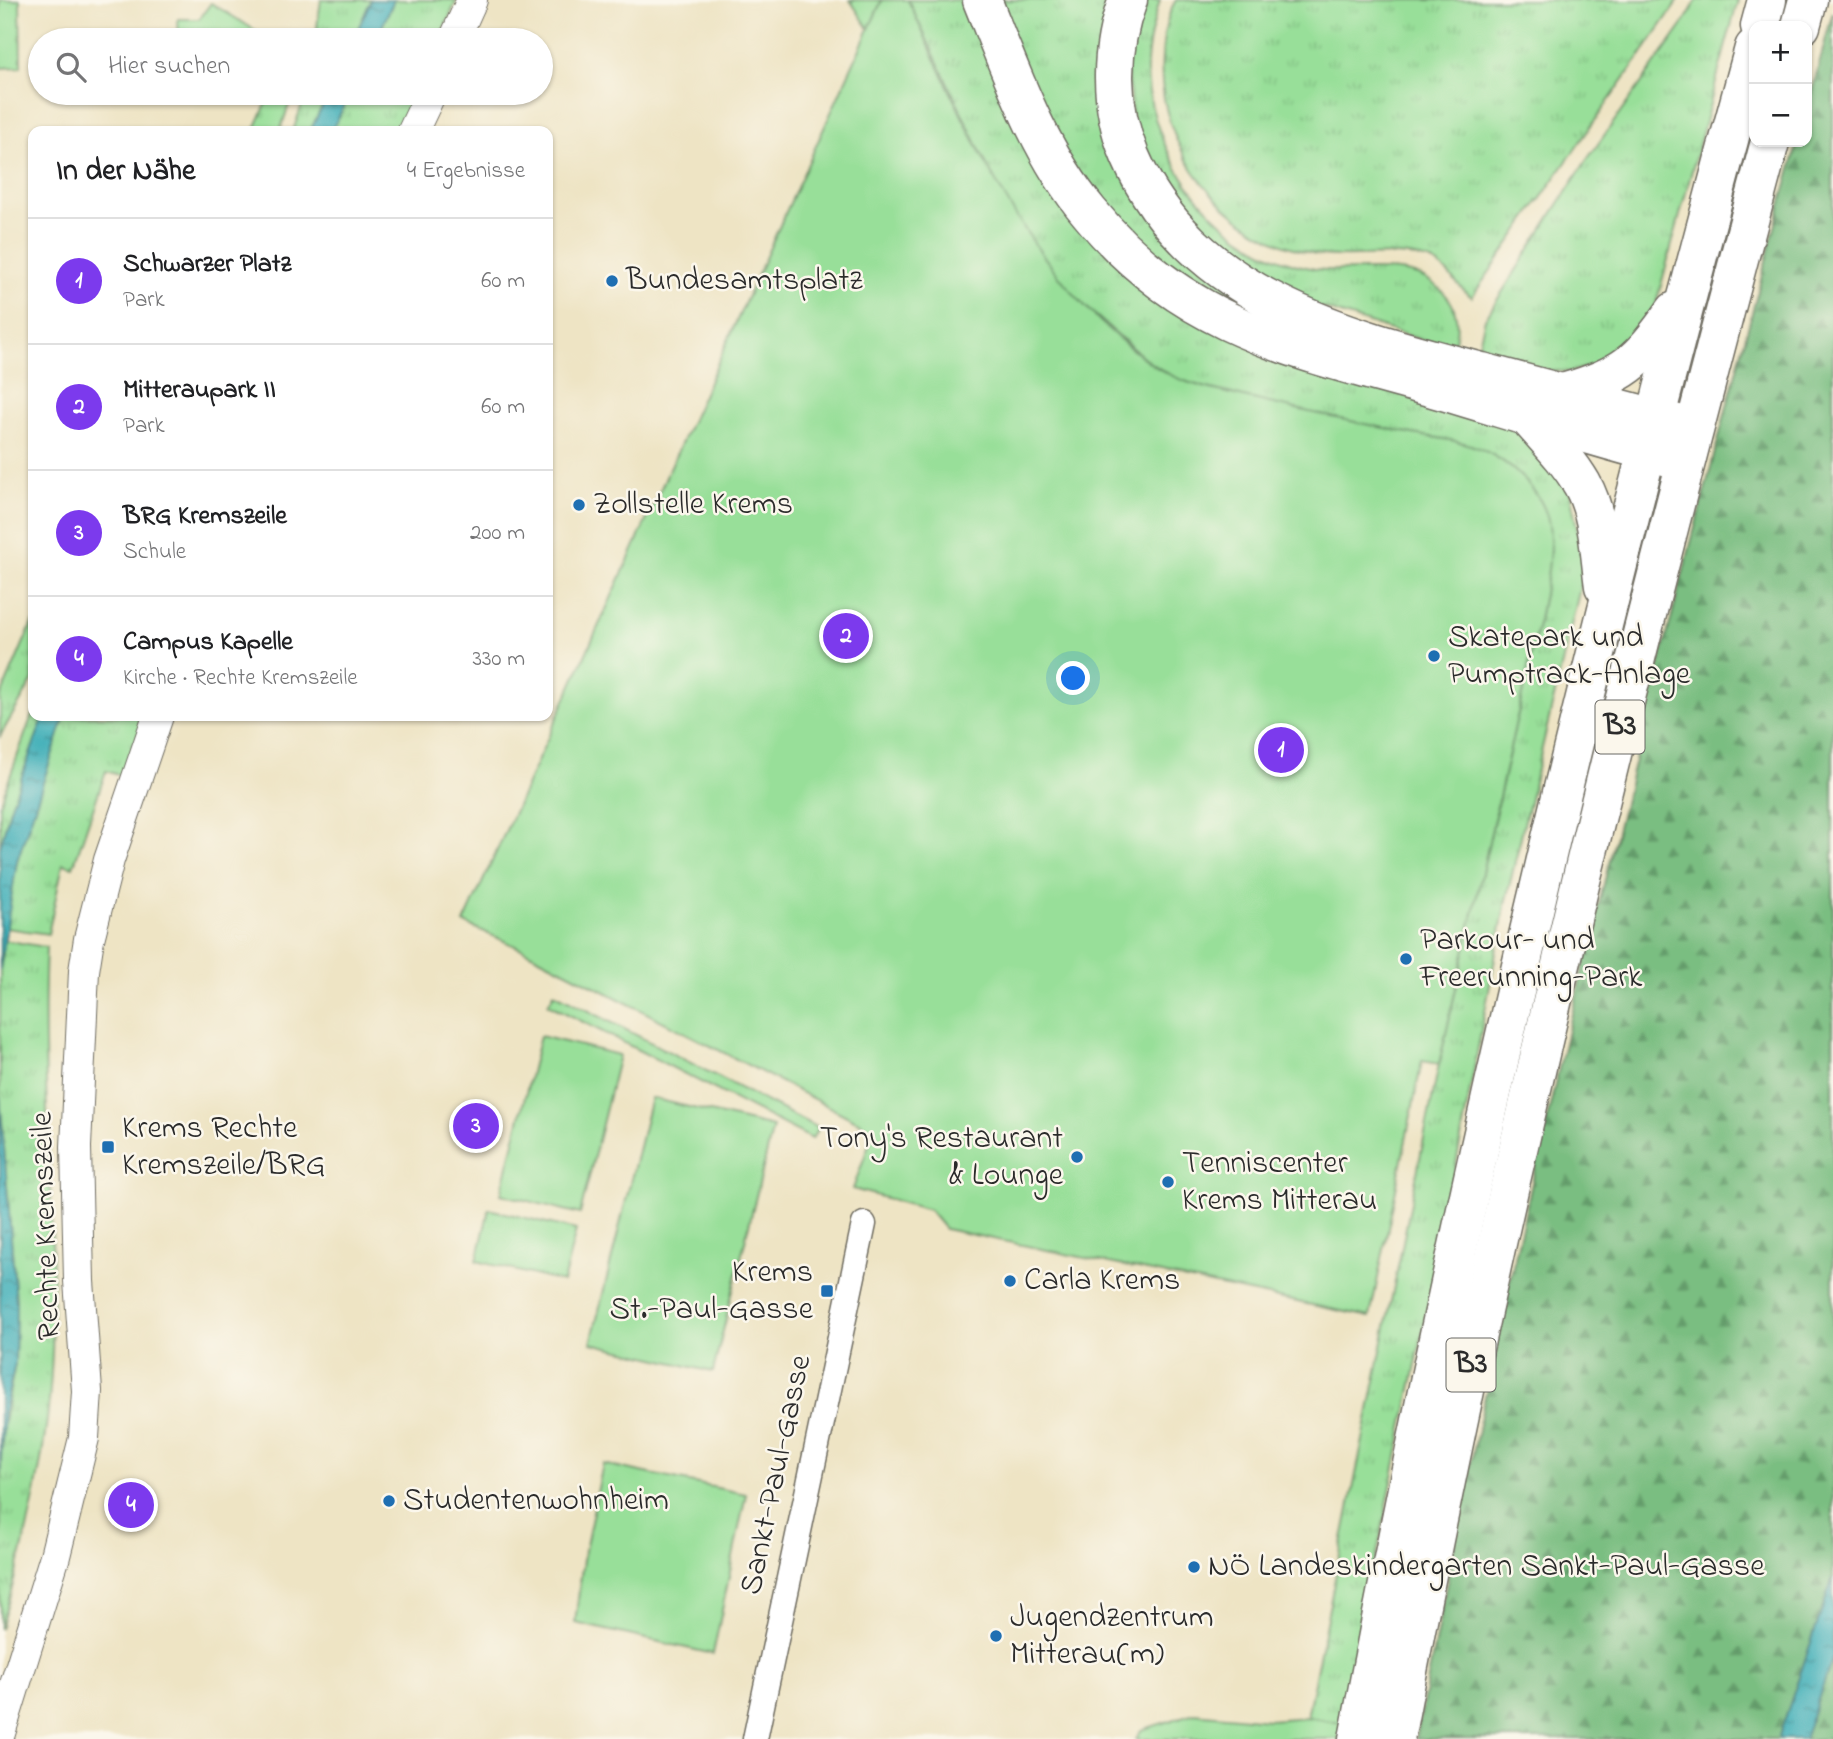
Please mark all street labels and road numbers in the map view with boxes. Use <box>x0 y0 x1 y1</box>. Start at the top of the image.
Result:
road number: B3 <box>1596 700 1644 754</box>
street label: Rechte Kremszeile <box>20 1110 74 1341</box>
road number: B3 <box>1446 1338 1496 1392</box>
street label: Sankt-Paul-Gasse <box>729 1350 825 1599</box>

